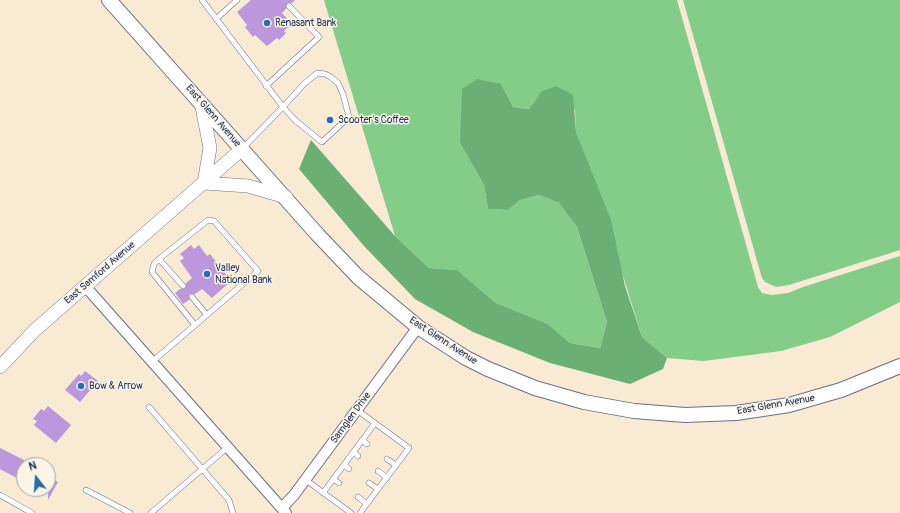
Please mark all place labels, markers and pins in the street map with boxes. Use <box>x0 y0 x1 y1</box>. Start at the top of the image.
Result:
place label: Renasant Bank <box>275 17 336 29</box>
marker: Renasant Bank <box>262 18 272 28</box>
place label: Scooter's Coffee <box>338 114 409 126</box>
marker: Scooter's Coffee <box>325 115 335 125</box>
place label: Valley National Bank <box>215 262 272 286</box>
marker: Valley National Bank <box>202 269 212 279</box>
place label: Bow & Arrow <box>89 380 143 392</box>
marker: Bow & Arrow <box>76 381 86 391</box>

